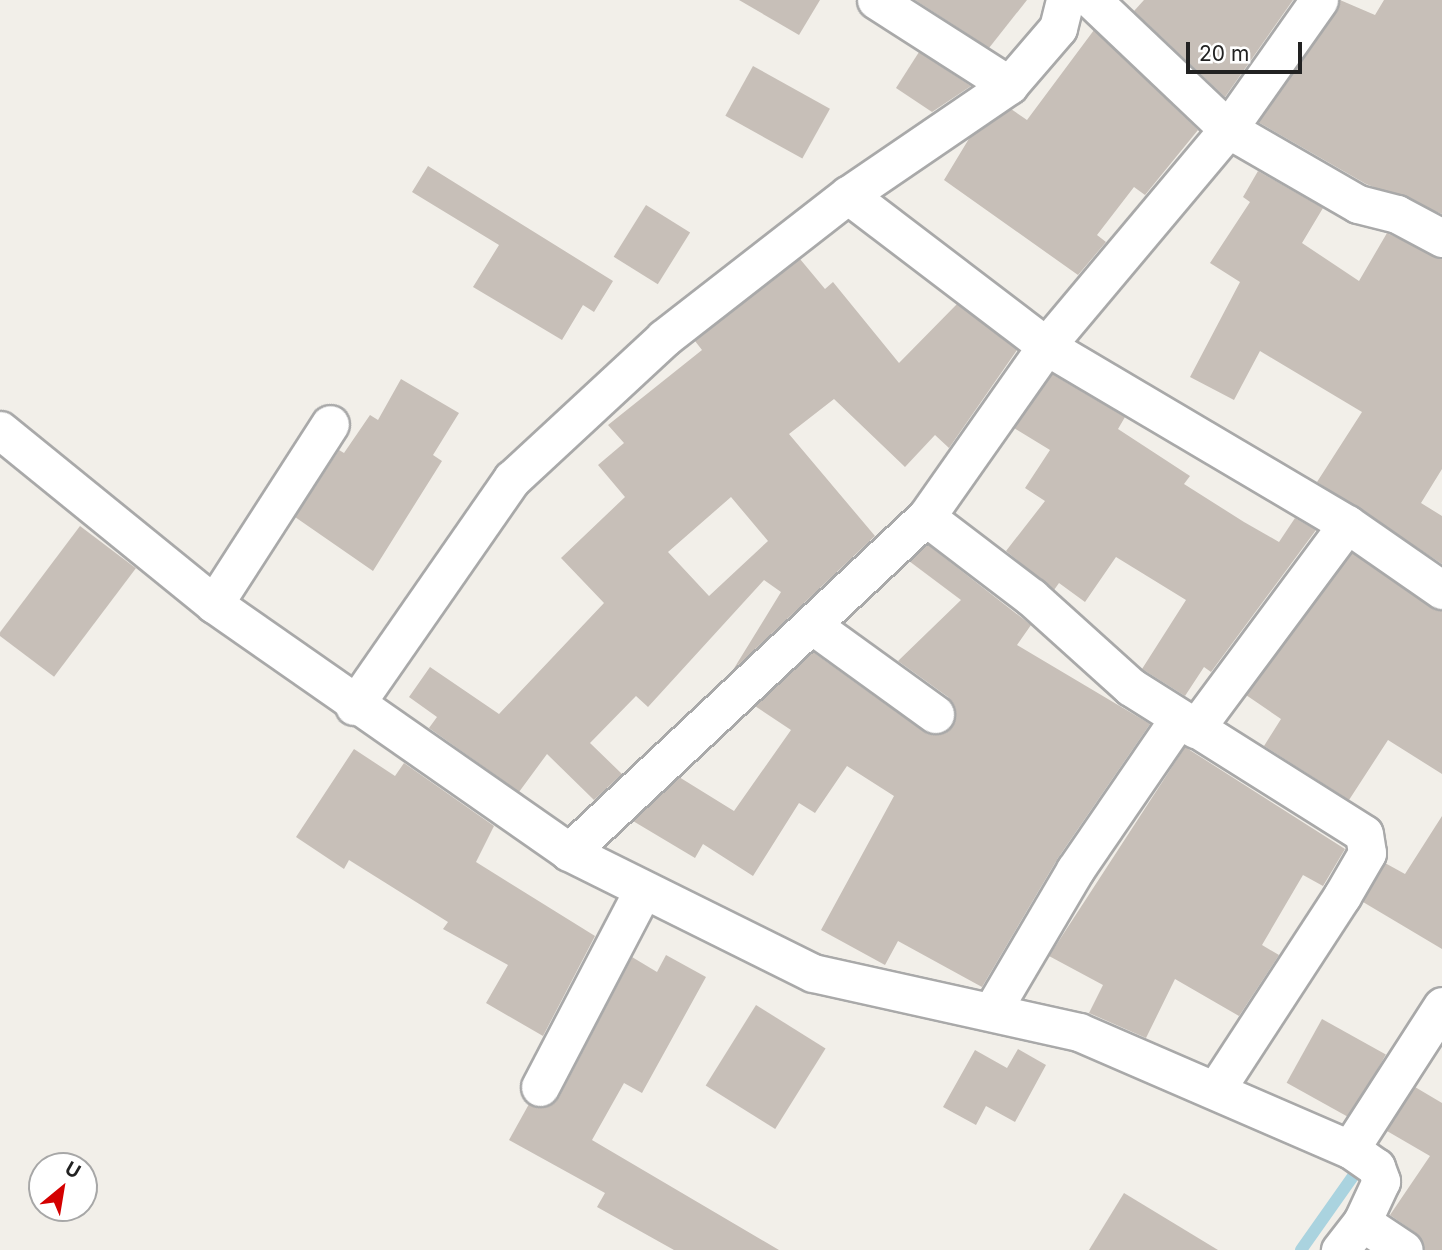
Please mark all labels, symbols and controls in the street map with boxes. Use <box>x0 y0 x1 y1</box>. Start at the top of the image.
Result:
scale bar <box>1190 28 1306 72</box>
text: 20 m <box>1199 41 1249 66</box>
north arrow <box>28 1152 98 1222</box>
text: U <box>61 1157 85 1184</box>

